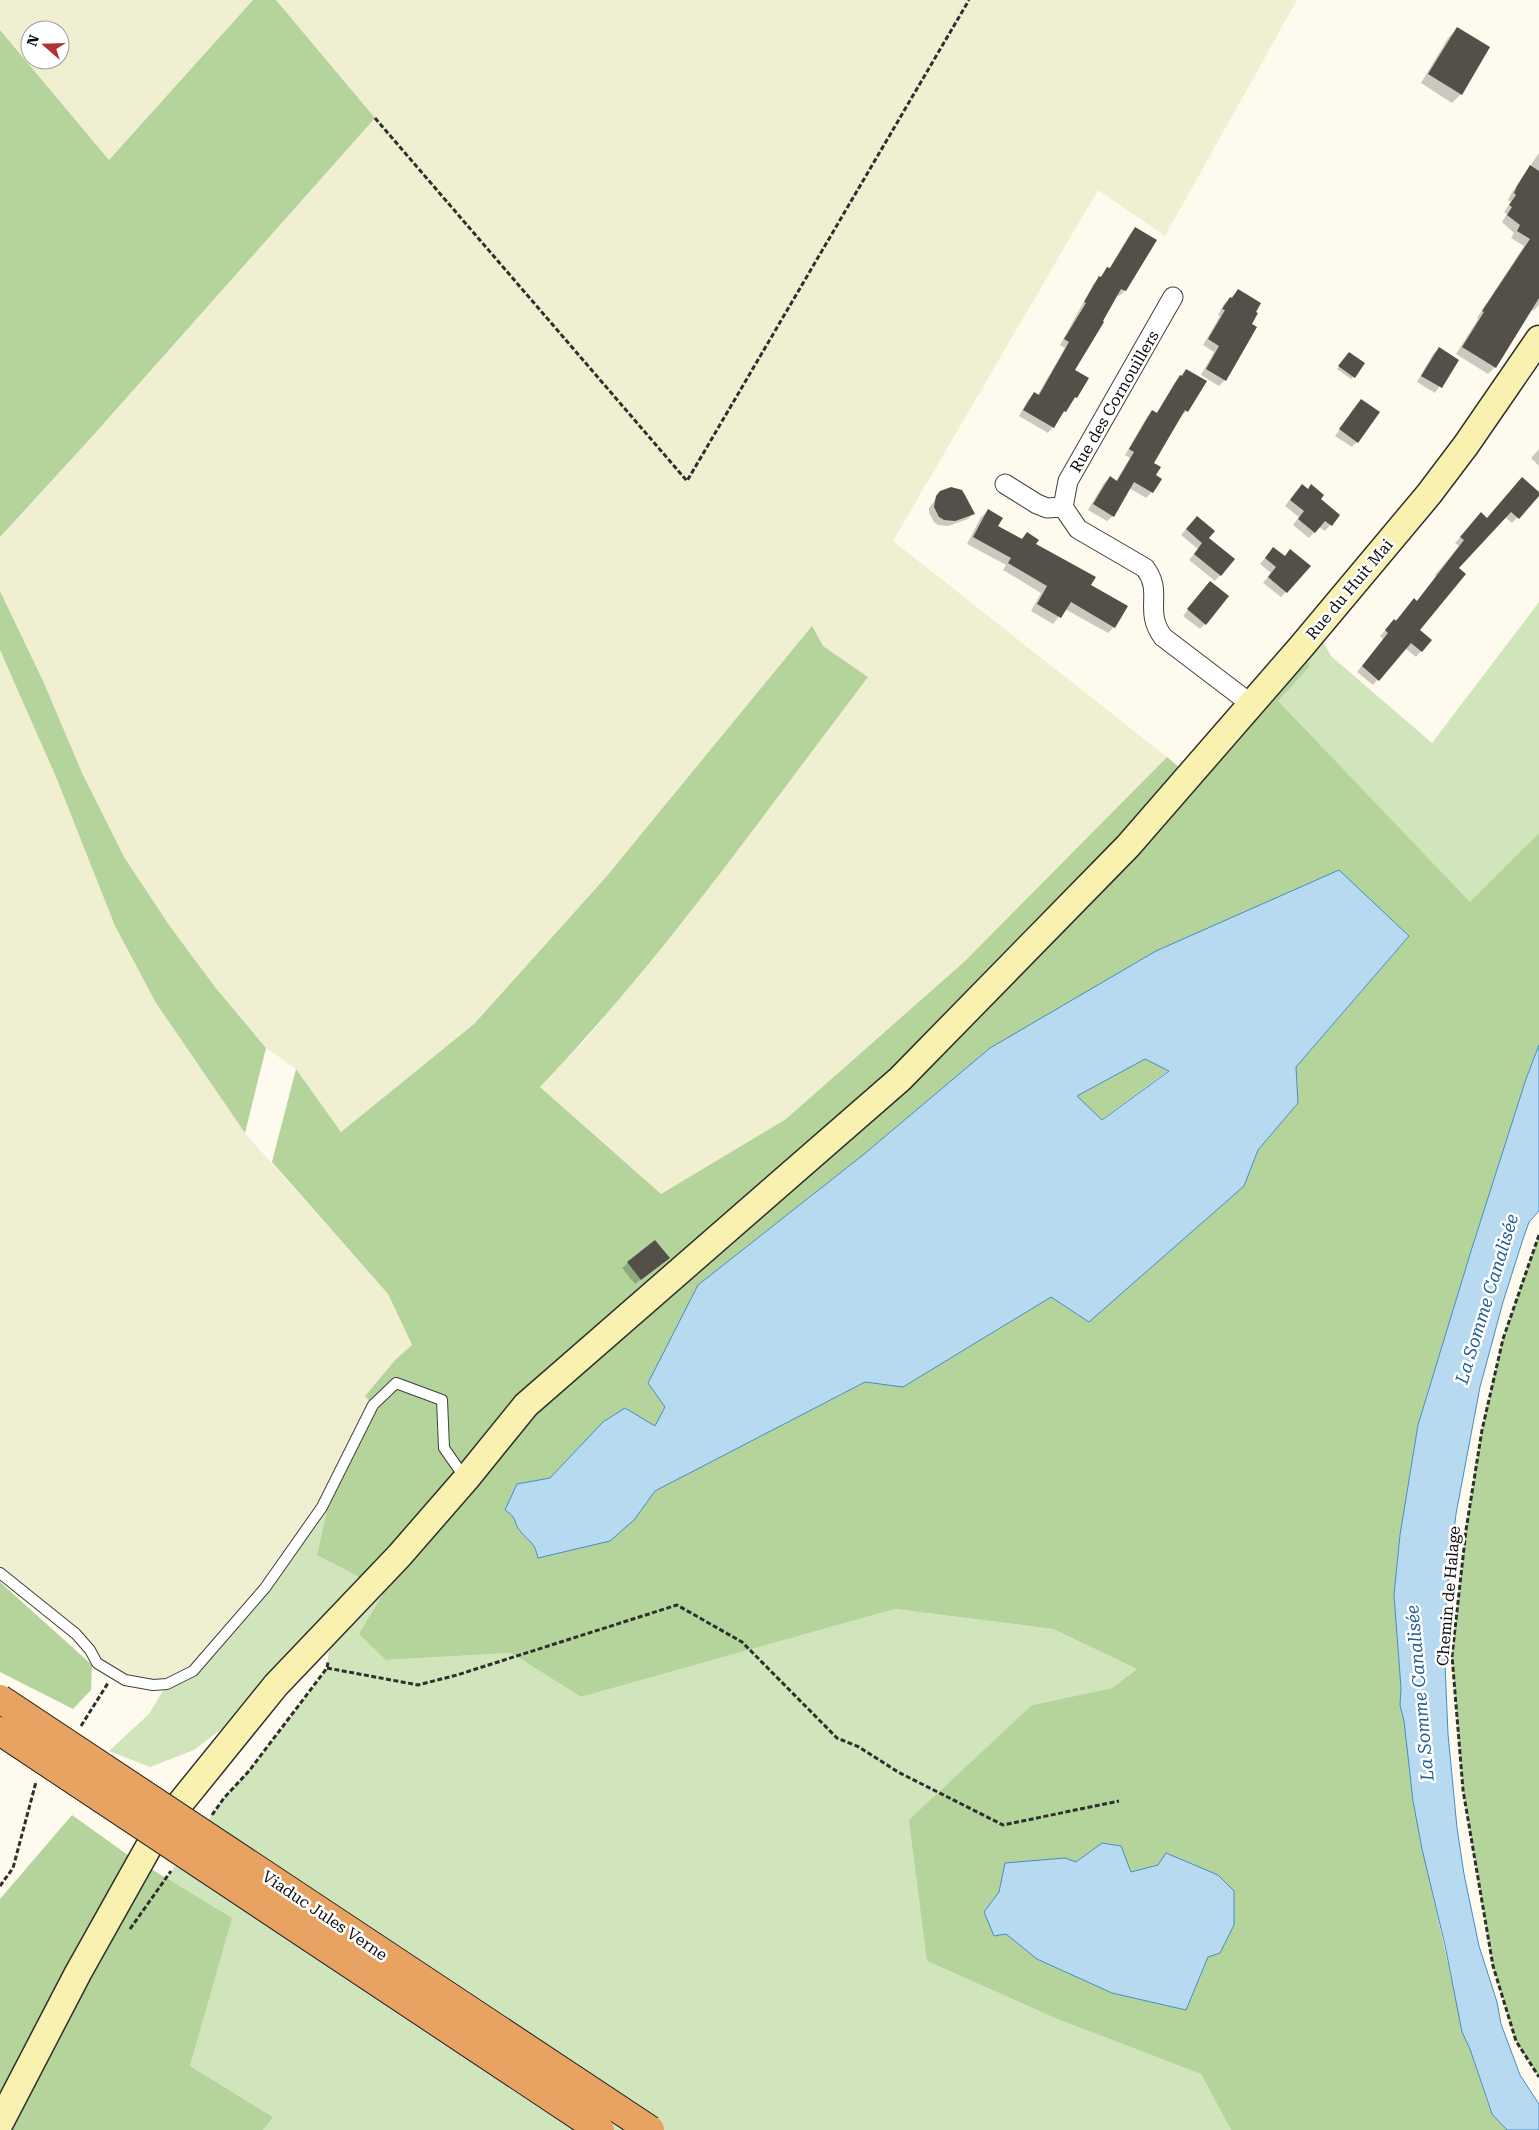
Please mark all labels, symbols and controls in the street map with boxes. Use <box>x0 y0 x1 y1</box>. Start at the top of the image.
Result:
north arrow <box>20 20 70 70</box>
text: N <box>23 33 42 48</box>
street label: Rue des Cornouillers <box>1066 327 1163 475</box>
street label: Rue du Huit Mai <box>1302 535 1397 643</box>
water label: La Somme Canalisée <box>1450 1211 1522 1387</box>
street label: Chemin de Halage <box>1433 1525 1464 1667</box>
water label: La Somme Canalisée <box>1401 1604 1438 1783</box>
street label: Viaduc Jules Verne <box>258 1866 391 1964</box>

